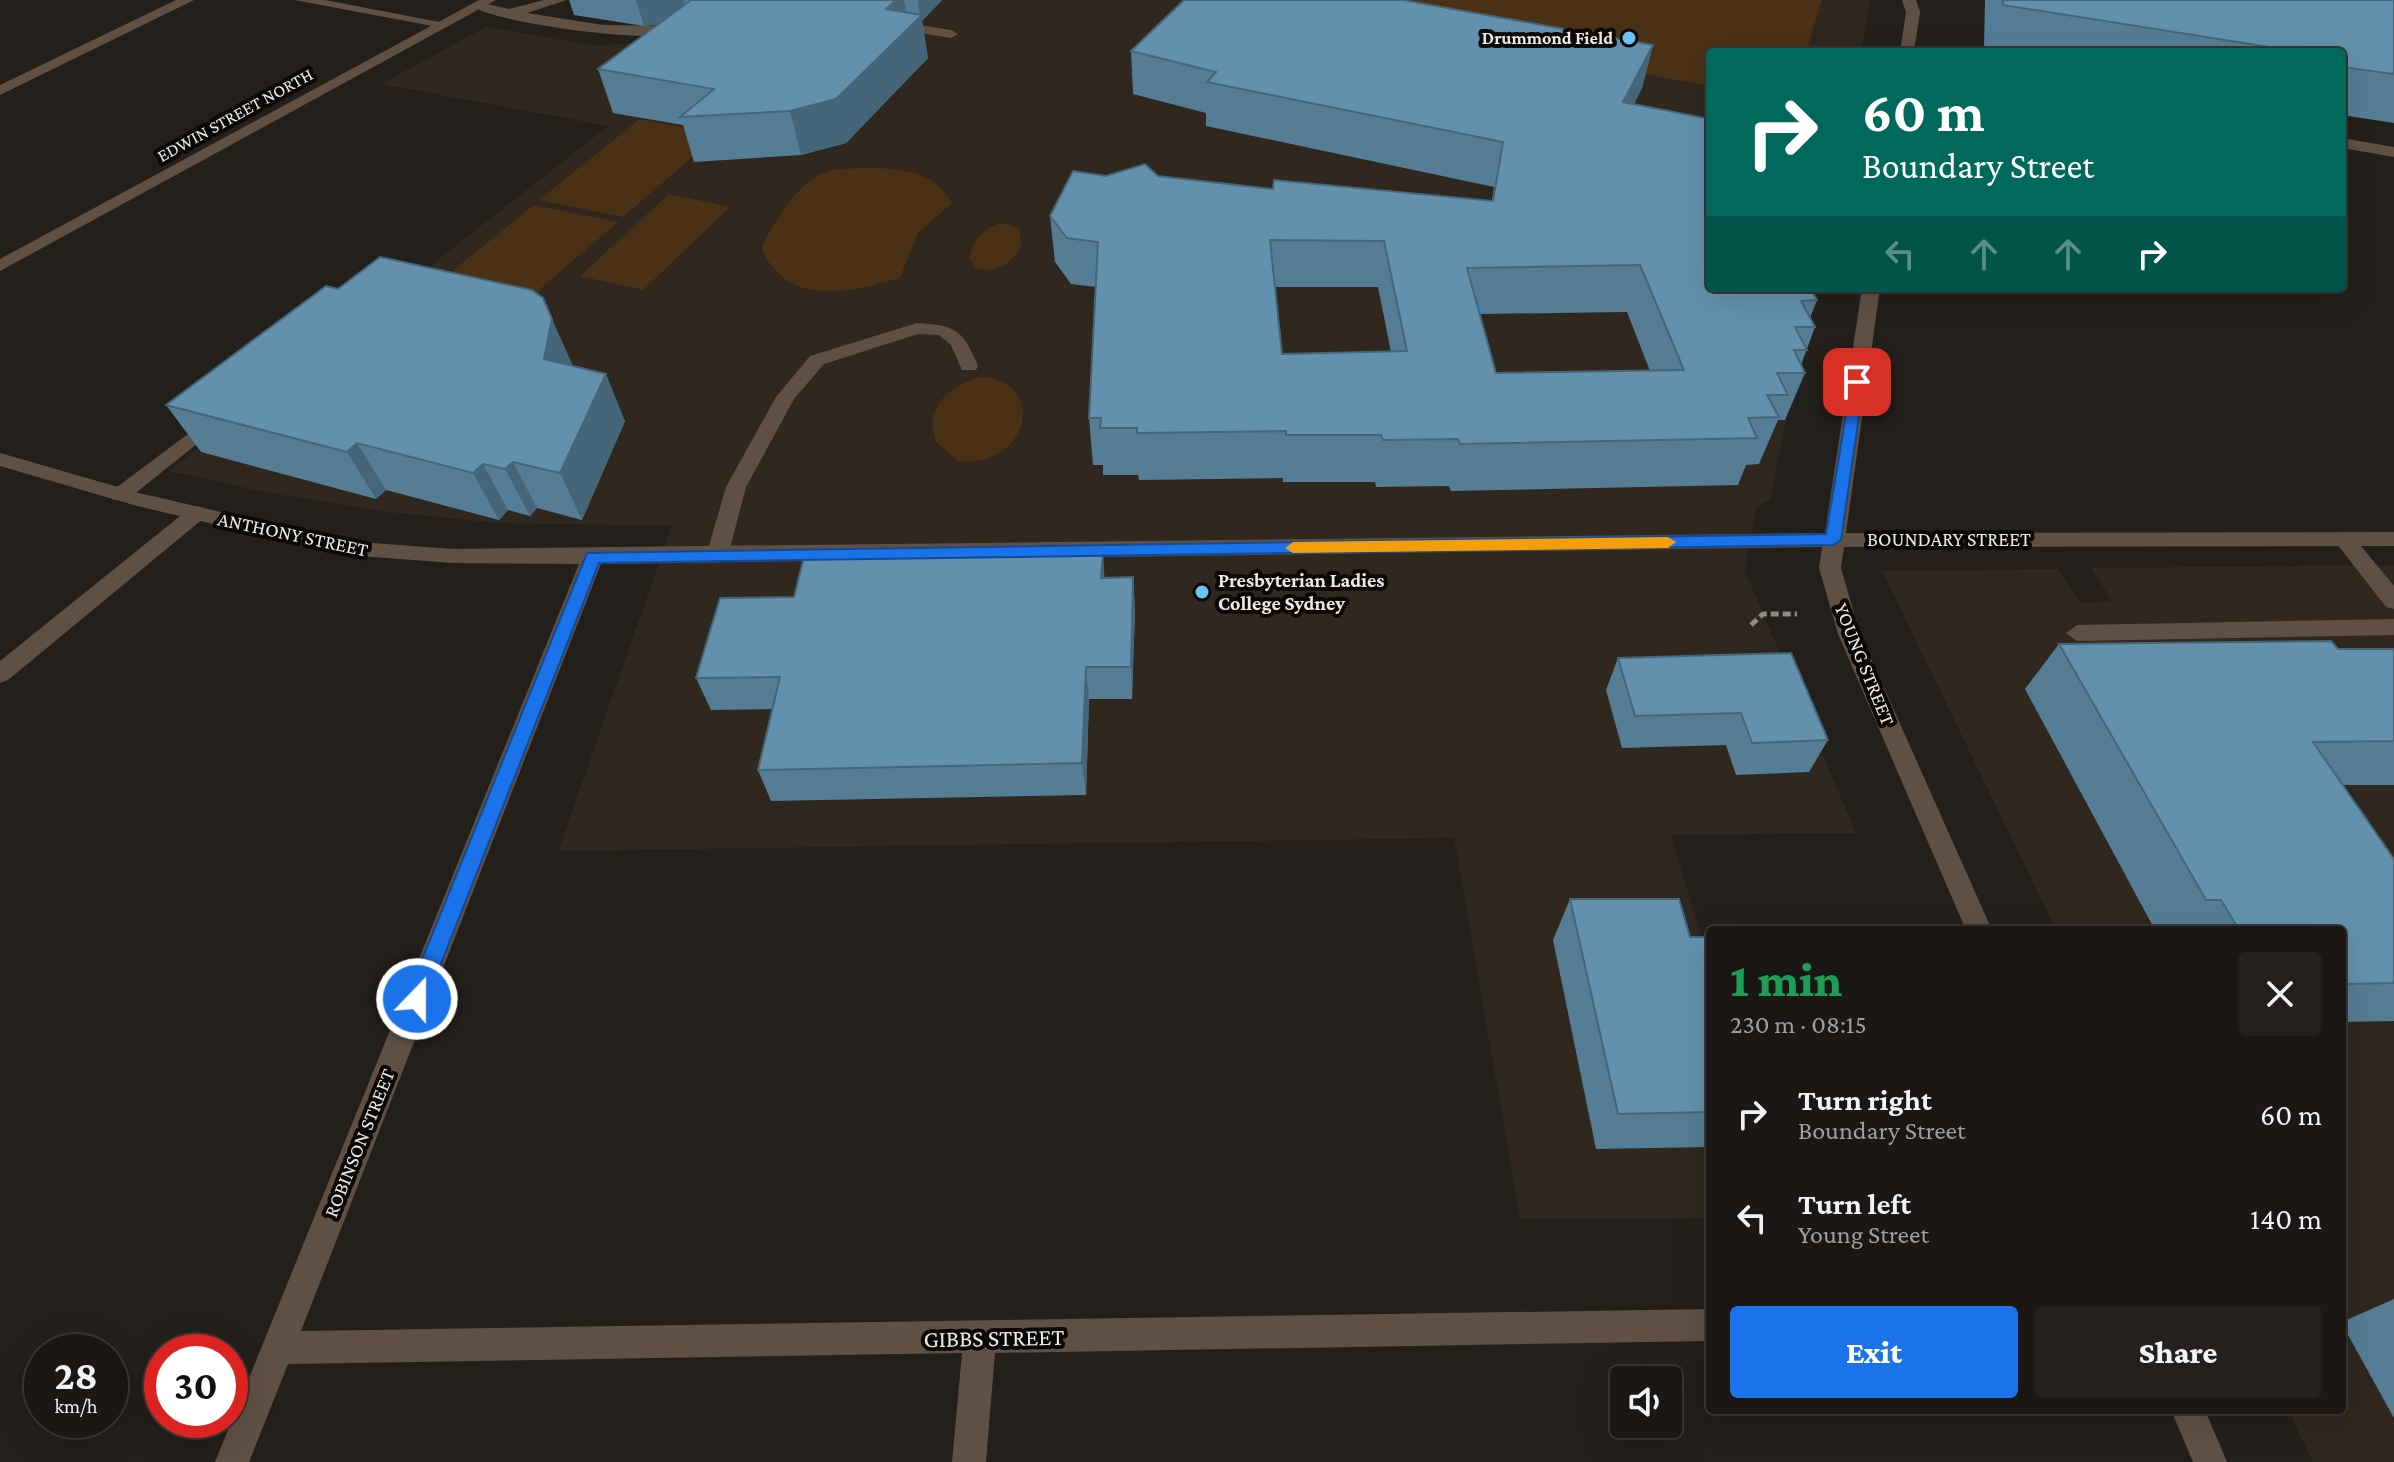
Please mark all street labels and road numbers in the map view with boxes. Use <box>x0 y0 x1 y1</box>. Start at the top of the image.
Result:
street label: EDWIN STREET NORTH <box>154 64 316 166</box>
street label: ANTHONY STREET <box>216 507 370 561</box>
street label: BOUNDARY STREET <box>1867 528 2031 550</box>
street label: YOUNG STREET <box>1831 600 1900 728</box>
street label: ROBINSON STREET <box>319 1066 399 1220</box>
street label: GIBBS STREET <box>923 1323 1065 1352</box>

